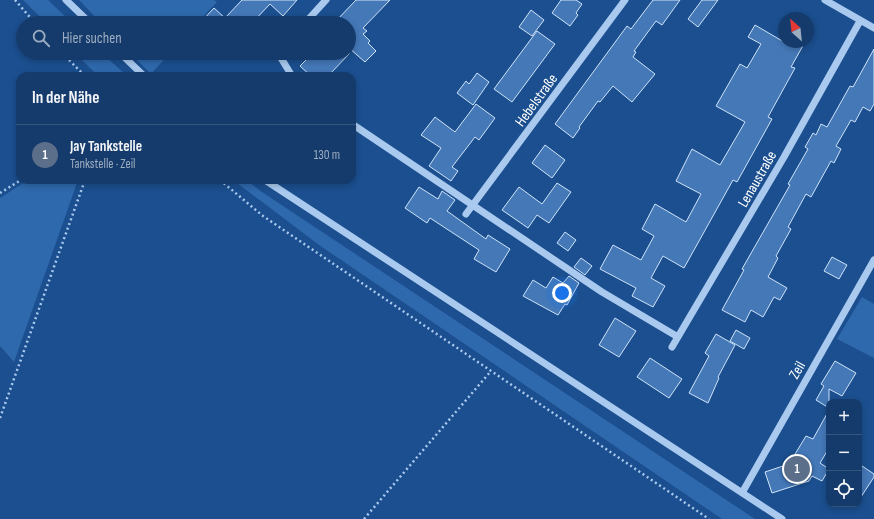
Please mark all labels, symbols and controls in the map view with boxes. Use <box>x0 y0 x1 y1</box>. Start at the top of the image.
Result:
north arrow <box>778 12 814 48</box>
search box <box>16 16 356 60</box>
icon: search <box>30 27 52 49</box>
text: Hier suchen <box>62 29 122 48</box>
street label: Hebelstraße <box>511 70 562 130</box>
text: In der Nähe <box>32 88 99 108</box>
text: Jay Tankstelle <box>70 137 142 156</box>
text: 1 <box>42 147 48 163</box>
text: 130 m <box>314 147 340 163</box>
street label: Lenaustraße <box>734 148 781 211</box>
text: Tankstelle · Zeil <box>70 156 136 172</box>
your location <box>552 283 572 303</box>
street label: Zeil <box>785 358 810 383</box>
map controls <box>826 399 862 507</box>
button: + <box>826 399 862 435</box>
button: − <box>826 435 862 471</box>
pin: 1 <box>784 454 810 484</box>
button: locate <box>826 471 862 507</box>

